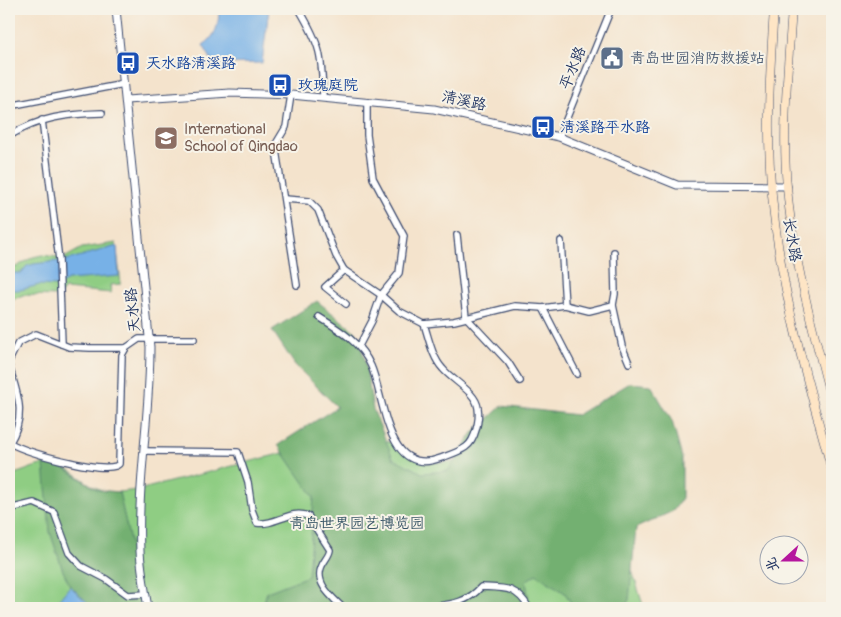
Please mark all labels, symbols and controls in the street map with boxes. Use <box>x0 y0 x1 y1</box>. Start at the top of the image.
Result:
street label: 平水路 <box>556 44 590 92</box>
public building icon: 青岛世园消防救援站 <box>599 45 625 71</box>
place label: 青岛世园消防救援站 <box>630 49 765 68</box>
bus stop icon: 天水路清溪路 <box>115 50 141 76</box>
place label: 天水路清溪路 <box>146 54 236 73</box>
bus stop icon: 玫瑰庭院 <box>267 72 293 98</box>
place label: 玫瑰庭院 <box>298 76 358 95</box>
street label: 清溪路 <box>440 87 488 115</box>
bus stop icon: 清溪路平水路 <box>530 114 556 140</box>
place label: 清溪路平水路 <box>560 118 650 137</box>
place label: International School of Qingdao <box>184 120 298 156</box>
school or university icon: International School of Qingdao <box>153 125 179 151</box>
street label: 长水路 <box>779 216 805 264</box>
street label: 天水路 <box>121 287 145 333</box>
park label: 青岛世界园艺博览园 <box>289 514 425 533</box>
north arrow <box>758 534 808 584</box>
text: 北 <box>762 555 783 574</box>

